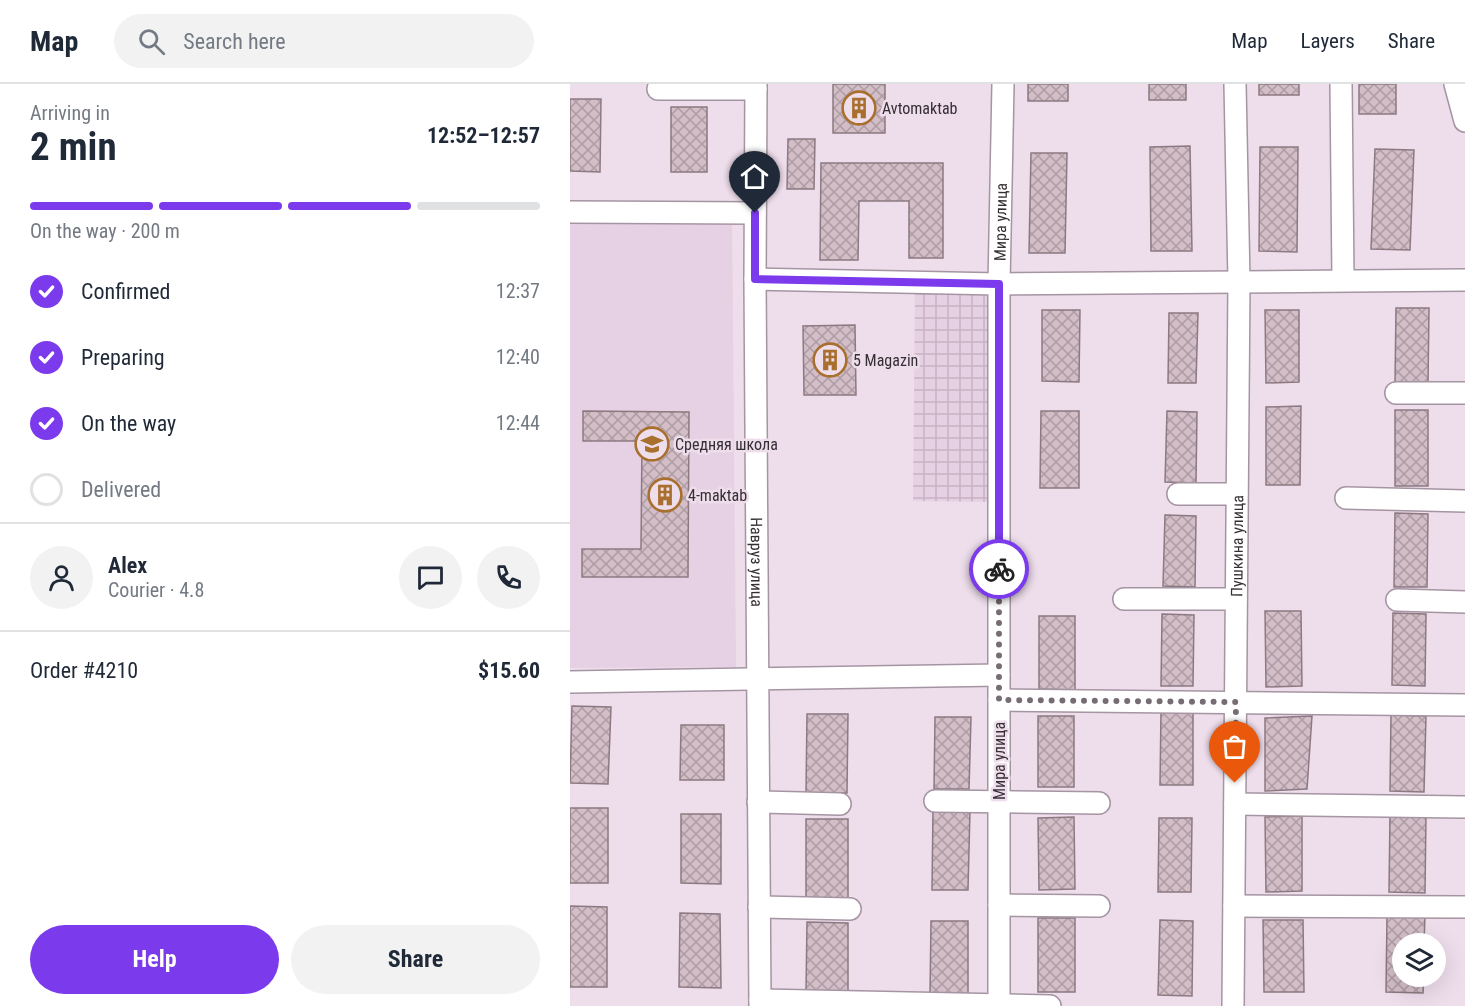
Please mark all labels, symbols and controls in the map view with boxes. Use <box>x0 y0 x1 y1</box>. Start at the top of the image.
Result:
search box <box>114 14 534 68</box>
text: Map <box>30 25 78 58</box>
icon: search <box>135 25 168 58</box>
text: Search here <box>183 29 286 54</box>
text: Map <box>1231 29 1268 53</box>
text: Layers <box>1301 29 1355 53</box>
text: Share <box>1388 29 1435 53</box>
building icon: Avtomaktab <box>841 90 877 126</box>
place label: Avtomaktab <box>882 99 958 118</box>
text: Arriving in <box>30 101 110 125</box>
text: 12:52–12:57 <box>427 123 540 148</box>
text: 2 min <box>30 124 117 170</box>
pin <box>729 151 780 213</box>
icon: home <box>738 160 771 193</box>
street label: Мира улица <box>990 183 1011 261</box>
text: On the way · 200 m <box>30 219 180 243</box>
icon: check <box>30 275 63 308</box>
text: Confirmed <box>81 279 170 304</box>
text: 12:37 <box>496 279 540 303</box>
icon: check <box>30 341 63 374</box>
building icon: 5 Magazin <box>812 342 848 378</box>
text: Preparing <box>81 345 165 370</box>
text: 12:40 <box>496 345 540 369</box>
place label: 5 Magazin <box>853 351 918 370</box>
icon: check <box>30 407 63 440</box>
text: On the way <box>81 411 176 436</box>
text: 12:44 <box>496 411 540 435</box>
school or university icon: Средняя школа <box>634 426 670 462</box>
place label: Средняя школа <box>675 435 778 454</box>
text: Delivered <box>81 477 161 502</box>
building icon: 4-maktab <box>647 477 683 513</box>
place label: 4-maktab <box>688 486 747 505</box>
street label: Пушкина улица <box>1227 495 1247 597</box>
street label: Навруз улица <box>747 517 767 607</box>
courier <box>969 539 1029 599</box>
button: person <box>30 546 93 609</box>
button: chat <box>399 546 462 609</box>
button: phone <box>477 546 540 609</box>
text: Alex <box>108 553 147 578</box>
icon: bike <box>983 553 1016 586</box>
text: Courier · 4.8 <box>108 578 204 602</box>
text: Order #4210 <box>30 658 138 683</box>
text: $15.60 <box>478 658 540 683</box>
pin <box>1209 721 1260 783</box>
street label: Мира улица <box>990 722 1009 800</box>
icon: bag <box>1218 730 1251 763</box>
button: Help <box>30 925 279 994</box>
button: Share <box>291 925 540 994</box>
map controls <box>1392 933 1446 987</box>
button: layers <box>1392 933 1446 987</box>

